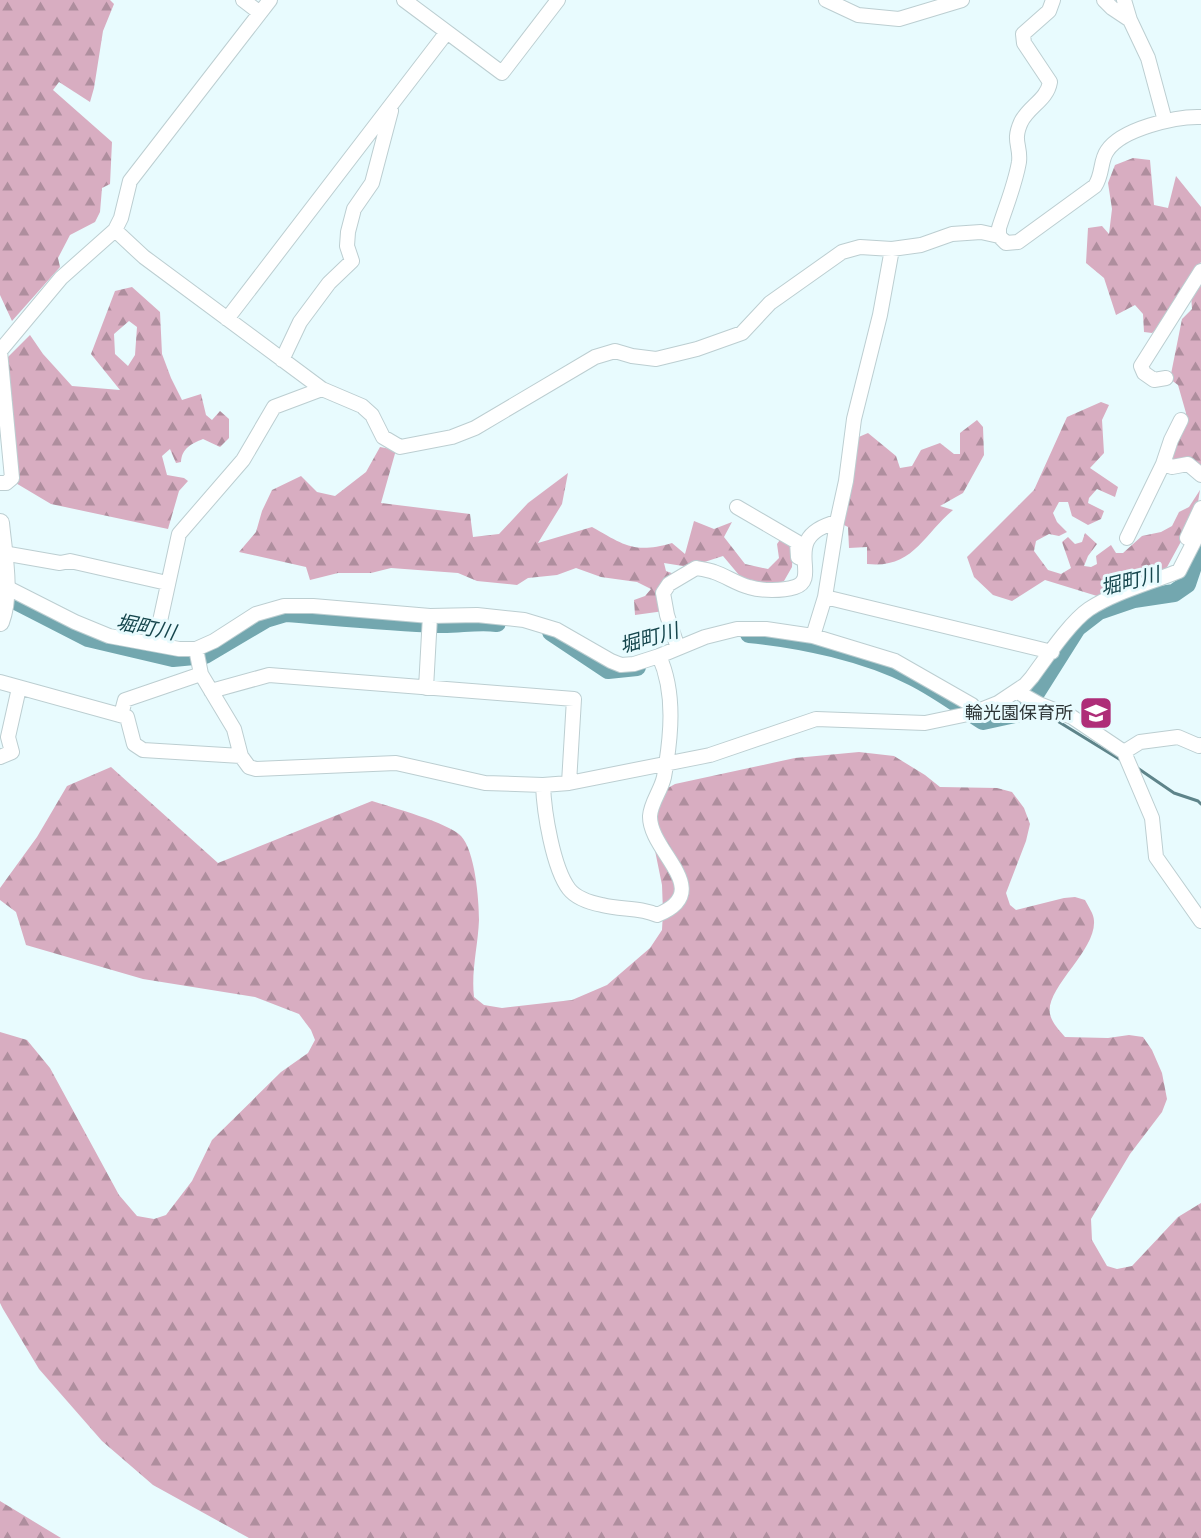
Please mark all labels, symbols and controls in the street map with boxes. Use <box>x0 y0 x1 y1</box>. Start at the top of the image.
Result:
water label: 堀町川 <box>1098 563 1164 599</box>
water label: 堀町川 <box>114 610 180 644</box>
water label: 堀町川 <box>617 619 683 657</box>
school or university icon: 輪光園保育所 <box>1078 695 1114 731</box>
place label: 輪光園保育所 <box>965 703 1073 723</box>

